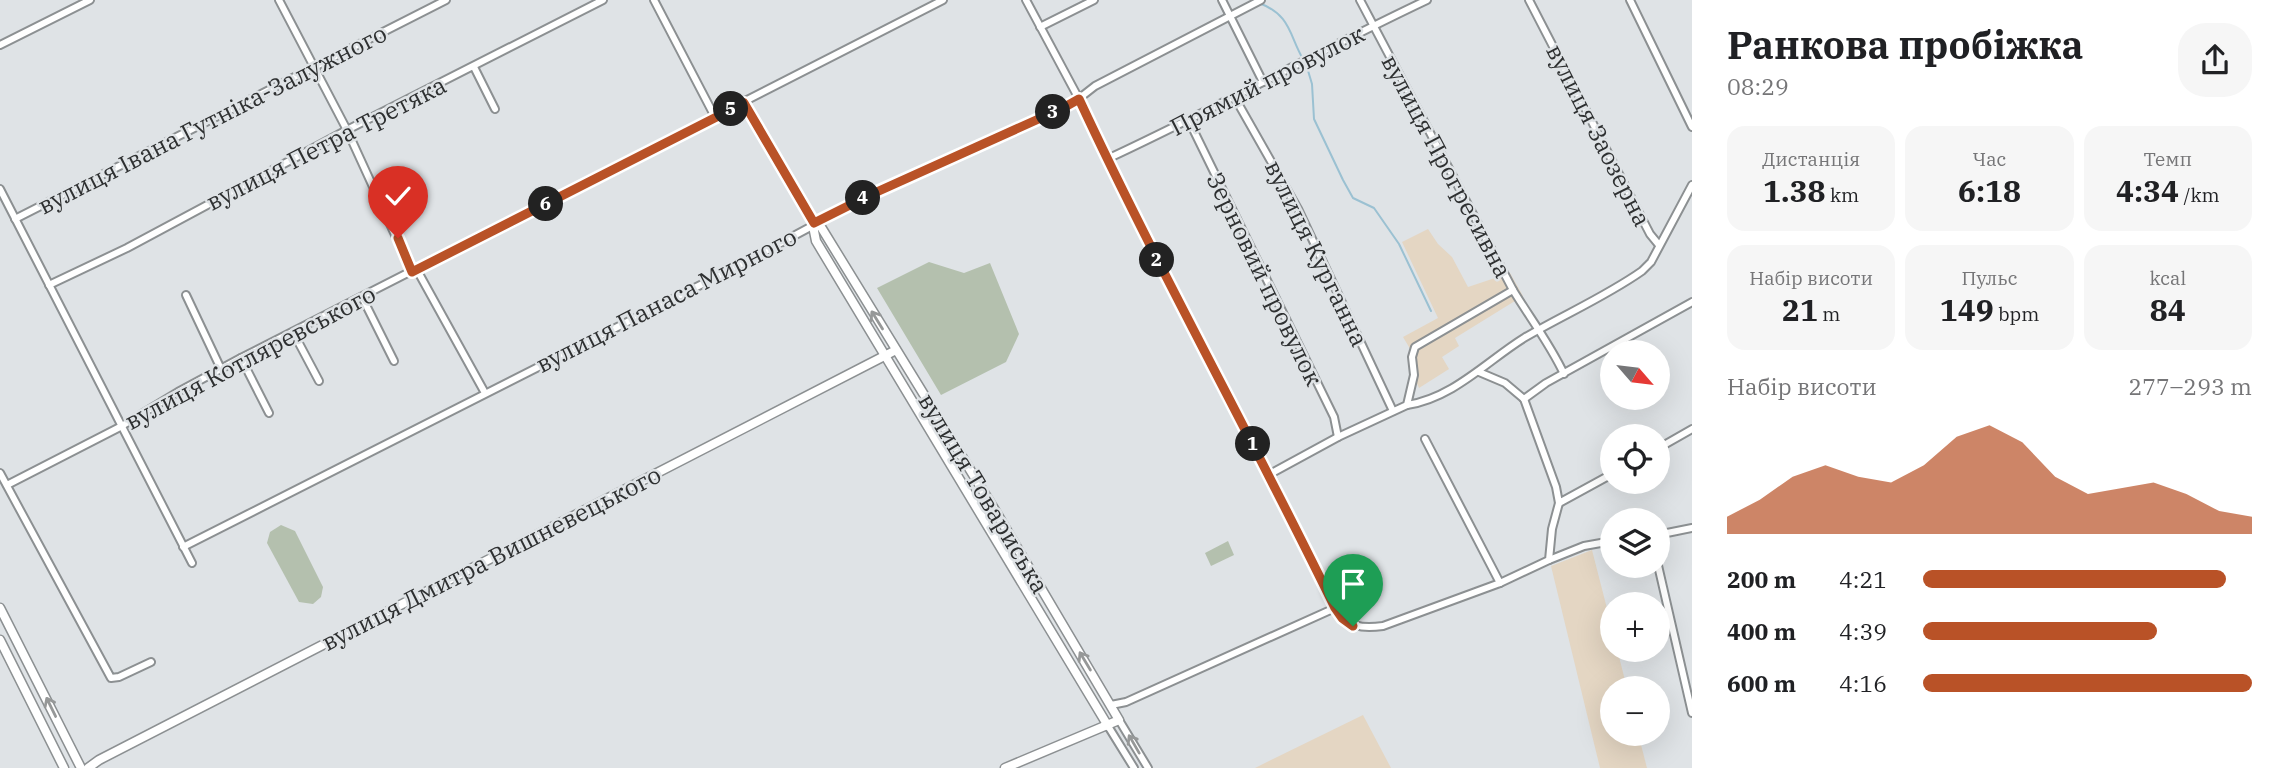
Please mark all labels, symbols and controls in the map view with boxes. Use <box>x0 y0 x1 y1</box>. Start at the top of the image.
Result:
street label: вулиця Івана Гутніка-Залужного <box>32 17 392 221</box>
street label: Прямий провулок <box>1164 17 1370 143</box>
text: Ранкова пробіжка <box>1727 20 2083 69</box>
button: share <box>2178 23 2252 97</box>
street label: вулиця Заозерна <box>1539 38 1659 232</box>
street label: вулиця Прогресивна <box>1375 49 1519 283</box>
street label: вулиця Петра Третяка <box>201 69 451 217</box>
text: 08:29 <box>1727 71 1789 101</box>
pin: 5 <box>714 92 748 126</box>
pin: 3 <box>1036 94 1070 130</box>
text: 5 <box>725 96 736 120</box>
text: 3 <box>1047 99 1058 123</box>
text: Дистанція <box>1762 147 1860 171</box>
text: Час <box>1973 147 2006 171</box>
text: Темп <box>2144 147 2192 171</box>
street label: вулиця Курганна <box>1258 154 1376 352</box>
pin <box>368 166 428 238</box>
street label: Зерновий провулок <box>1199 167 1331 391</box>
text: 1.38 <box>1763 171 1826 210</box>
text: 6:18 <box>1958 171 2021 210</box>
text: 4:34 <box>2116 171 2179 210</box>
icon: check <box>379 177 417 215</box>
pin: 4 <box>846 180 880 216</box>
text: km <box>1826 183 1859 207</box>
text: /km <box>2179 183 2220 207</box>
text: 4 <box>857 185 868 209</box>
pin: 6 <box>528 186 564 222</box>
text: 6 <box>540 191 551 215</box>
street label: вулиця Панаса Мирного <box>530 220 802 380</box>
pin: 2 <box>1140 243 1174 278</box>
text: 2 <box>1151 247 1162 271</box>
text: Набір висоти <box>1749 266 1873 290</box>
text: Пульс <box>1961 266 2018 290</box>
text: kcal <box>2150 266 2186 290</box>
street label: вулиця Котляревського <box>119 277 381 437</box>
text: 21 <box>1782 290 1818 329</box>
text: 149 <box>1940 290 1994 329</box>
text: 84 <box>2150 290 2186 329</box>
text: m <box>1818 302 1840 326</box>
text: bpm <box>1994 302 2039 326</box>
one-way arrow <box>869 311 883 331</box>
north arrow <box>1600 340 1670 410</box>
map controls <box>1600 340 1670 746</box>
text: Набір висоти <box>1727 371 1877 401</box>
text: 277–293 m <box>2128 371 2252 401</box>
street label: вулиця Товариська <box>911 387 1057 599</box>
button: locate <box>1600 424 1670 494</box>
pin: 1 <box>1236 426 1270 462</box>
text: 1 <box>1247 431 1258 455</box>
street label: вулиця Дмитра Вишневецького <box>316 458 666 658</box>
button: layers <box>1600 508 1670 578</box>
pin <box>1323 554 1383 626</box>
text: 200 m <box>1727 564 1796 594</box>
text: 4:21 <box>1839 564 1887 594</box>
icon: arrive <box>1334 565 1372 603</box>
button: + <box>1600 592 1670 662</box>
text: 400 m <box>1727 616 1796 646</box>
text: 4:39 <box>1839 616 1887 646</box>
one-way arrow <box>1077 651 1091 671</box>
text: 600 m <box>1727 668 1796 698</box>
text: 4:16 <box>1839 668 1887 698</box>
button: − <box>1600 676 1670 746</box>
one-way arrow <box>44 697 58 718</box>
one-way arrow <box>1126 734 1140 754</box>

